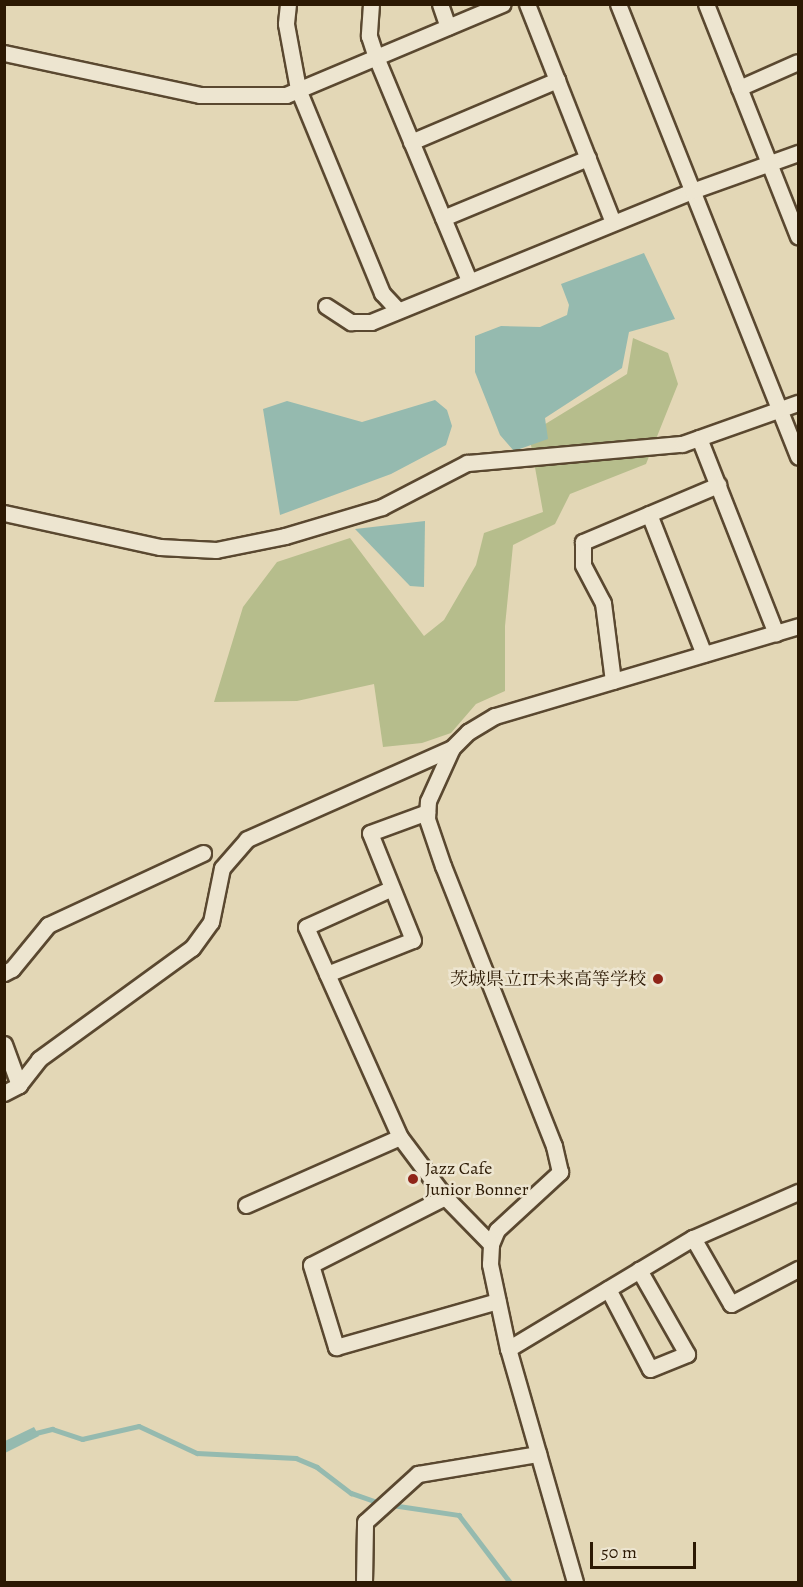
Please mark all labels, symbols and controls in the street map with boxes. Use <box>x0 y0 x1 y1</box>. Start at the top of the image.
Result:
place label: 茨城県立IT未来高等学校 <box>450 968 646 990</box>
marker: 茨城県立IT未来高等学校 <box>651 972 665 986</box>
place label: Jazz Cafe Junior Bonner <box>425 1158 529 1200</box>
marker: Jazz Cafe Junior Bonner <box>406 1172 420 1186</box>
scale bar <box>593 1530 700 1568</box>
text: 50 m <box>601 1540 637 1564</box>

